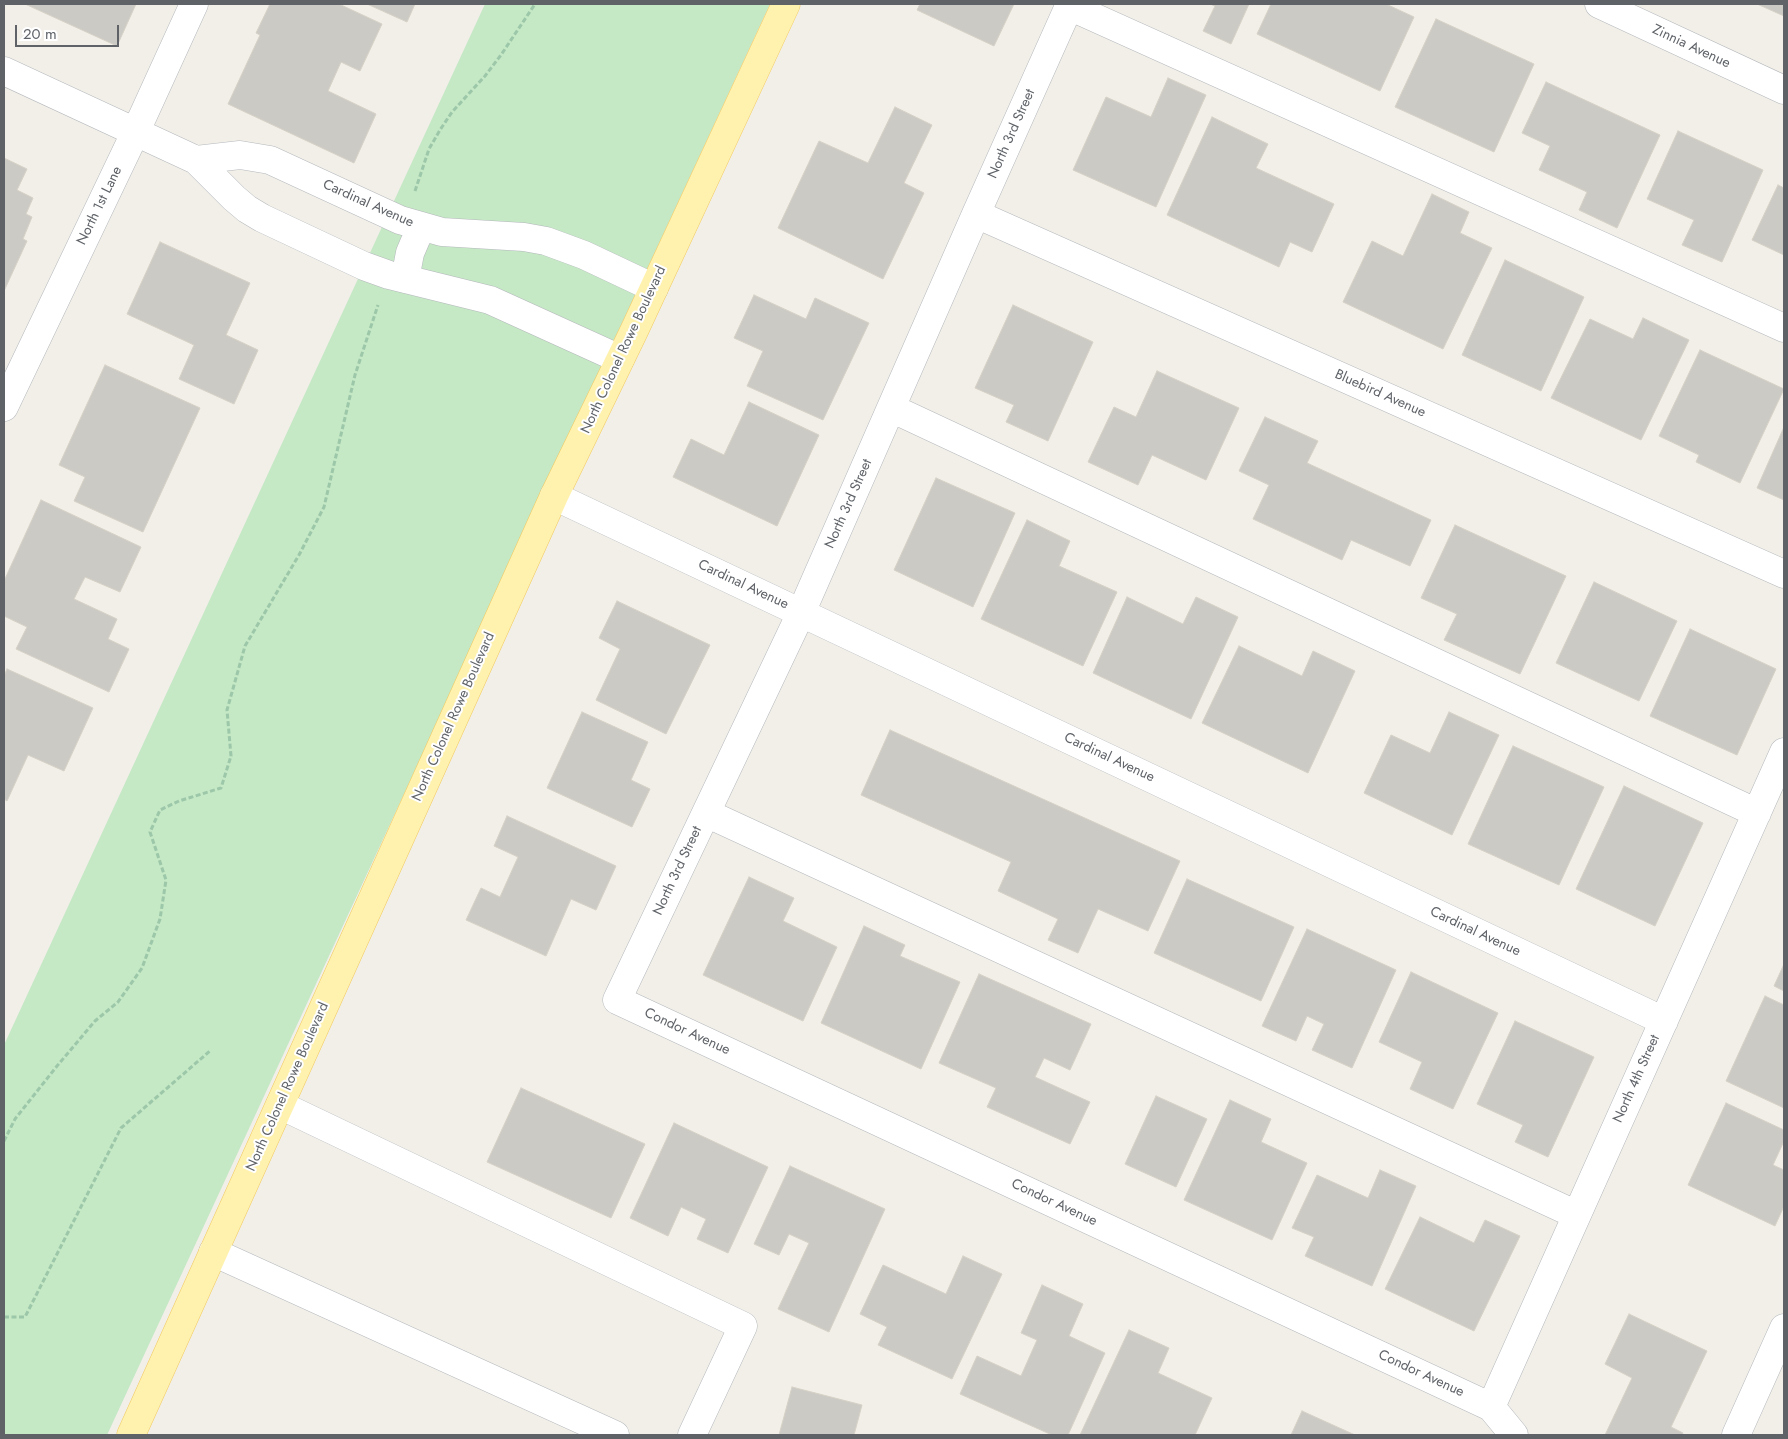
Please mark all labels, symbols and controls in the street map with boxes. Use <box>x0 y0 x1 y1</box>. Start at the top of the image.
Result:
scale bar <box>18 15 121 47</box>
street label: Zinnia Avenue <box>1649 22 1733 72</box>
text: 20 m <box>23 23 57 45</box>
street label: North 3rd Street <box>985 87 1039 181</box>
street label: North 1st Lane <box>74 164 126 248</box>
street label: Cardinal Avenue <box>320 176 416 232</box>
street label: North Colonel Rowe Boulevard <box>578 264 670 436</box>
street label: Bluebird Avenue <box>1332 366 1428 422</box>
street label: North 3rd Street <box>822 457 876 551</box>
street label: Cardinal Avenue <box>695 557 791 613</box>
street label: North Colonel Rowe Boulevard <box>409 630 499 804</box>
street label: Cardinal Avenue <box>1061 730 1157 786</box>
street label: North 3rd Street <box>650 824 706 918</box>
street label: Cardinal Avenue <box>1427 904 1523 960</box>
street label: North Colonel Rowe Boulevard <box>243 1000 333 1174</box>
street label: Condor Avenue <box>641 1005 733 1059</box>
street label: North 4th Street <box>1610 1032 1664 1126</box>
street label: Condor Avenue <box>1008 1176 1100 1230</box>
street label: Condor Avenue <box>1375 1347 1467 1401</box>

